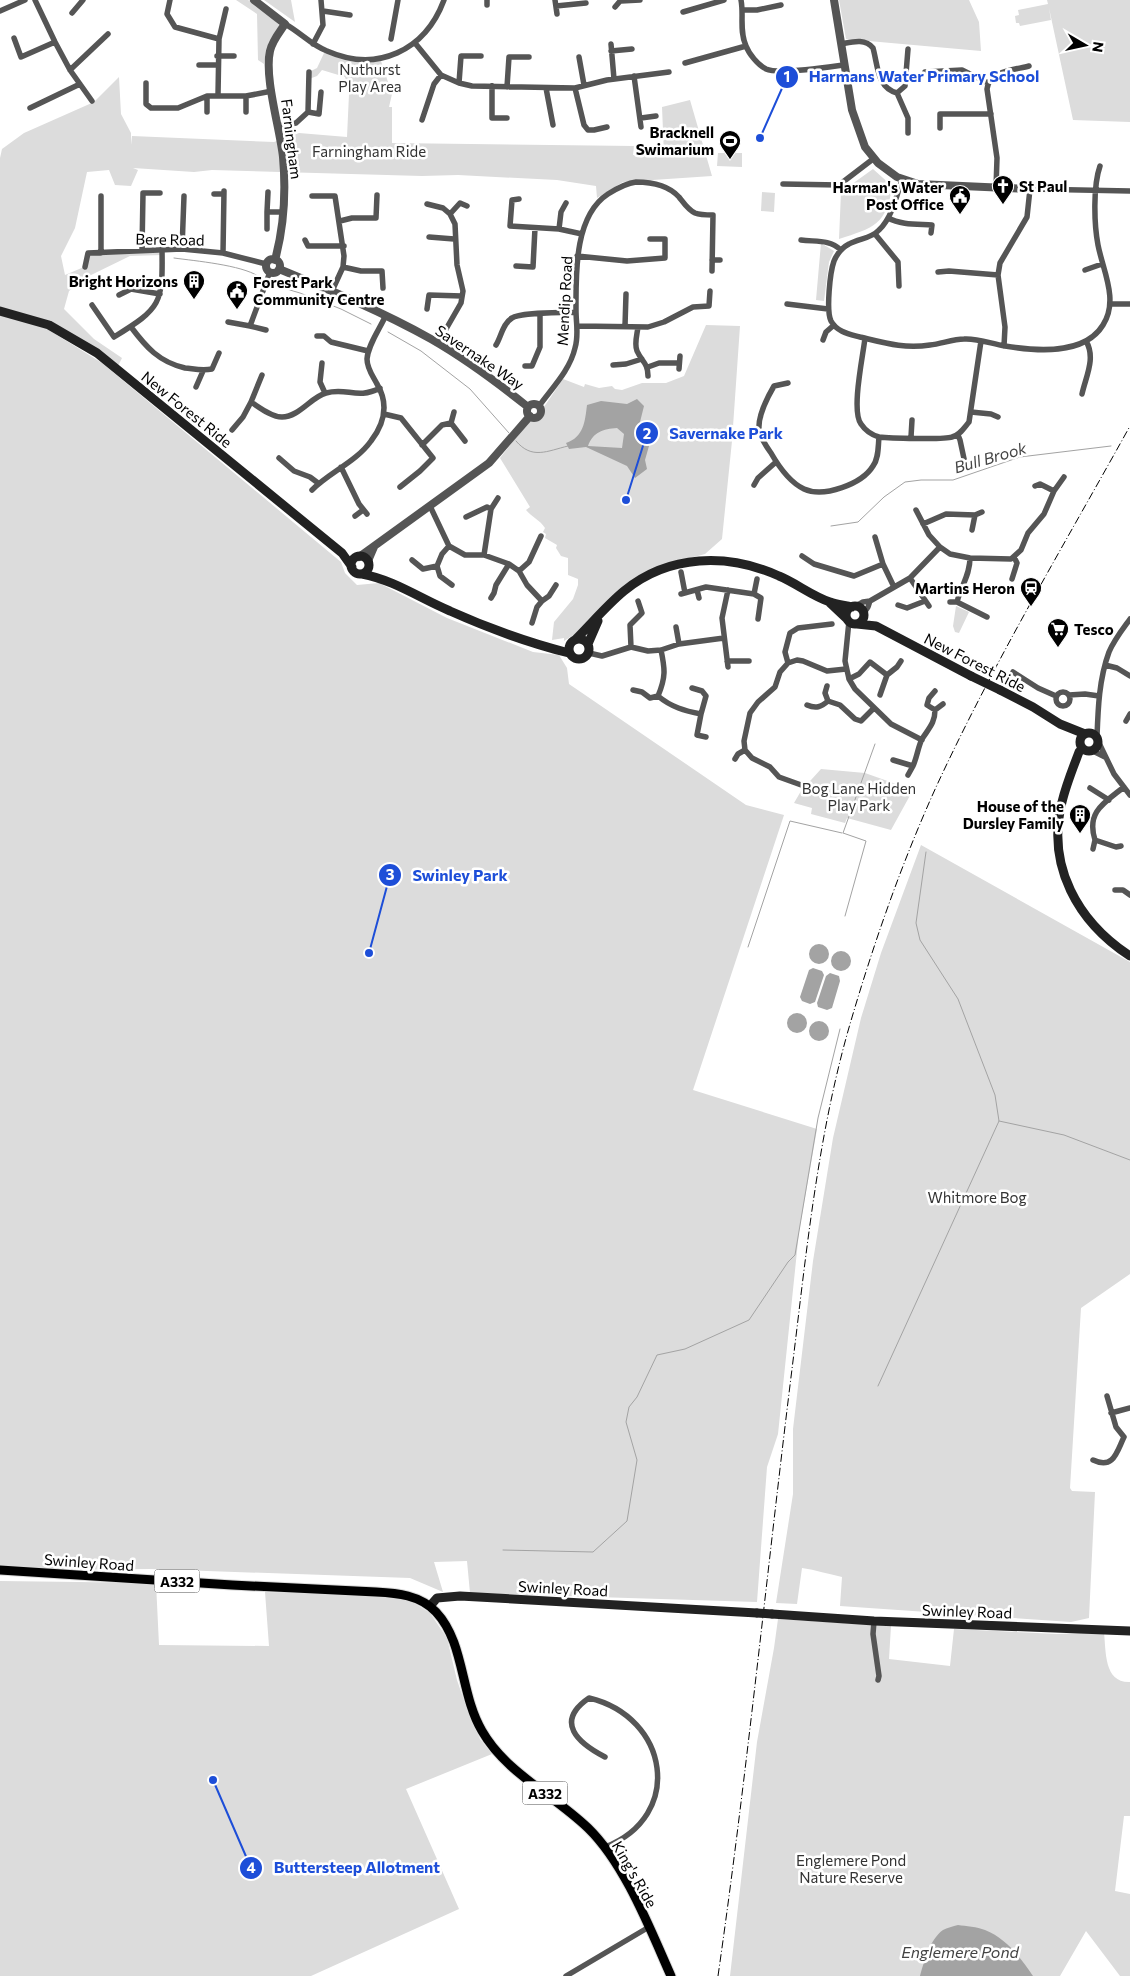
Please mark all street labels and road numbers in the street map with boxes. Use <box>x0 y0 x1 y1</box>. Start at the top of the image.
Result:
street label: Farningham <box>278 98 306 180</box>
street label: Bere Road <box>135 229 205 249</box>
street label: Mendip Road <box>553 256 575 346</box>
street label: Savernake Way <box>432 321 528 393</box>
street label: New Forest Ride <box>138 367 236 451</box>
street label: New Forest Ride <box>921 629 1029 695</box>
street label: Swinley Road <box>43 1550 135 1574</box>
road number: A332 <box>154 1570 200 1592</box>
street label: Swinley Road <box>518 1577 608 1599</box>
street label: Swinley Road <box>922 1600 1012 1622</box>
road number: A332 <box>522 1782 568 1805</box>
street label: King's Ride <box>609 1838 661 1911</box>

